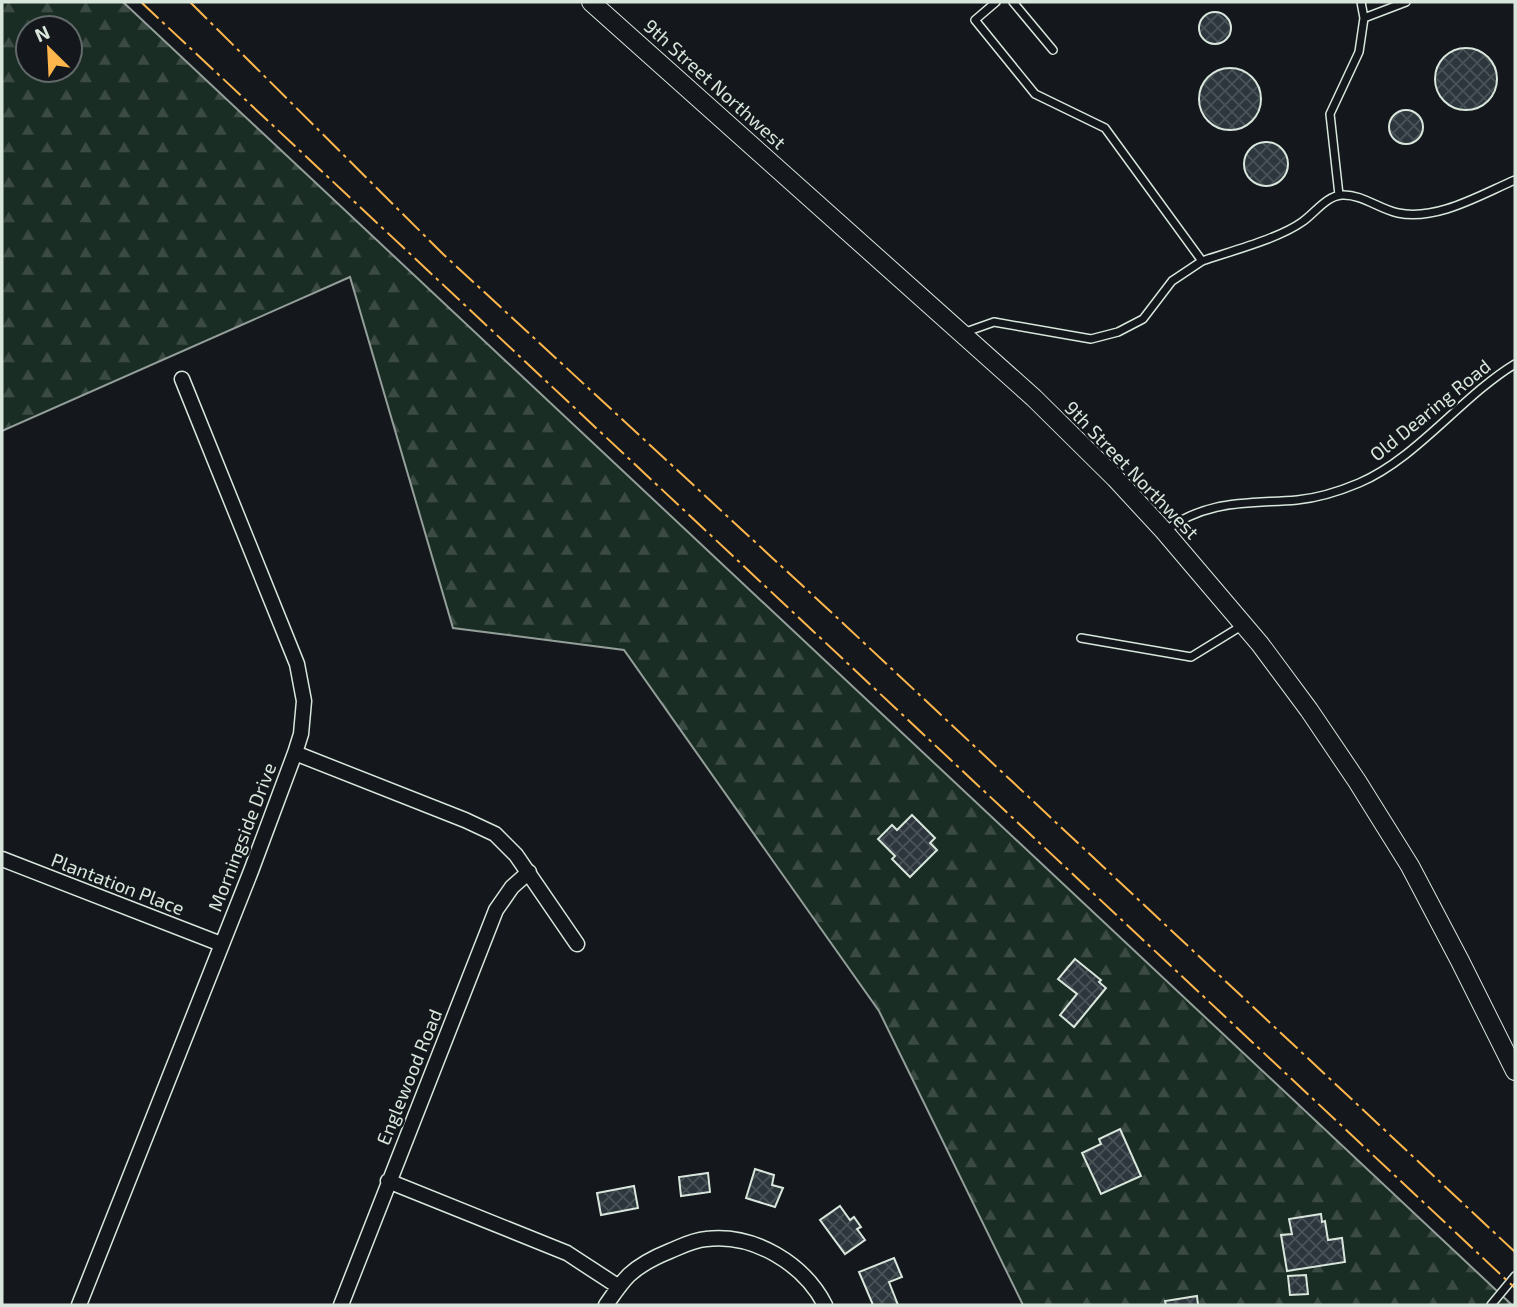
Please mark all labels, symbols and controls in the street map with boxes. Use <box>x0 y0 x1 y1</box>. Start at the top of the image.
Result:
north arrow <box>14 14 84 84</box>
street label: 9th Street Northwest <box>640 14 791 153</box>
text: N <box>31 20 53 46</box>
street label: Old Dearing Road <box>1365 354 1495 465</box>
street label: 9th Street Northwest <box>1060 396 1204 544</box>
street label: Morningside Drive <box>203 759 280 914</box>
street label: Plantation Place <box>48 848 188 919</box>
street label: Englewood Road <box>371 1006 446 1148</box>

